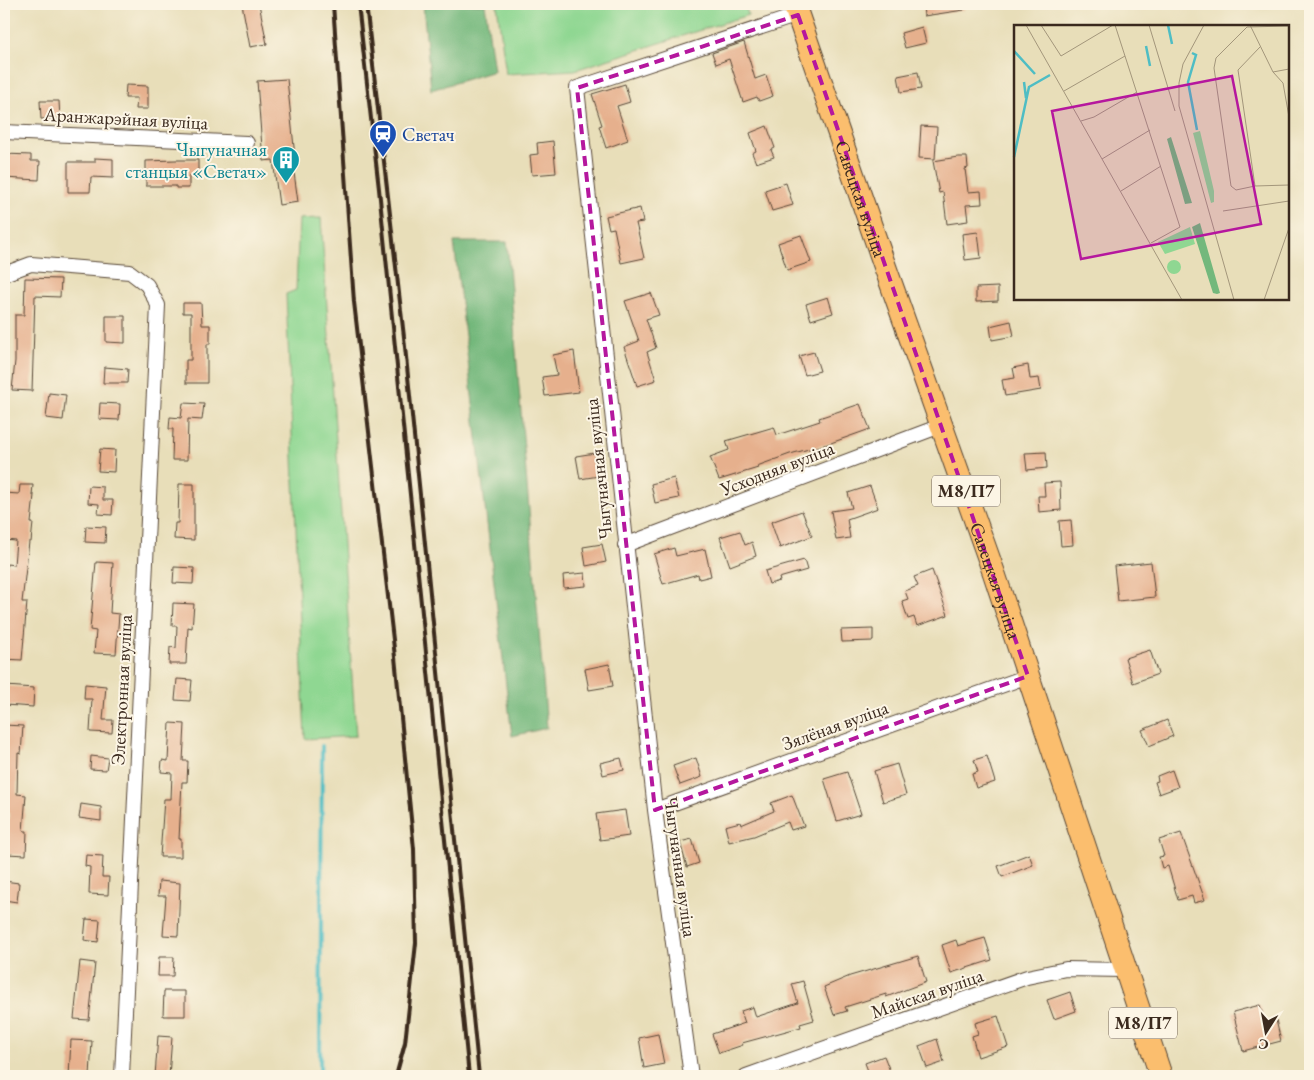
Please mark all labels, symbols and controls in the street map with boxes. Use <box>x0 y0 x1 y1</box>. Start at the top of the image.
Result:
inset map <box>1014 25 1289 300</box>
street label: Аранжарэйная вуліца <box>42 102 209 135</box>
station icon: Светач <box>368 119 398 158</box>
place label: Светач <box>402 122 455 147</box>
place label: Чыгуначная станцыя «Светач» <box>125 137 268 184</box>
street label: Савецкая вуліца <box>829 137 893 261</box>
building icon: Чыгуначная станцыя «Светач» <box>271 145 301 184</box>
street label: Чыгуначная вуліца <box>579 397 618 541</box>
street label: Усходняя вуліца <box>716 435 838 502</box>
road number: М8/П7 <box>932 476 1000 506</box>
street label: Савецкая вуліца <box>964 519 1027 643</box>
street label: Электронная вуліца <box>105 614 138 766</box>
street label: Зялёная вуліца <box>779 695 892 756</box>
street label: Чыгуначная вуліца <box>658 795 703 939</box>
street label: Майская вуліца <box>868 962 987 1024</box>
road number: М8/П7 <box>1109 1008 1177 1038</box>
north arrow <box>1242 1008 1292 1058</box>
text: С <box>1257 1035 1270 1055</box>

